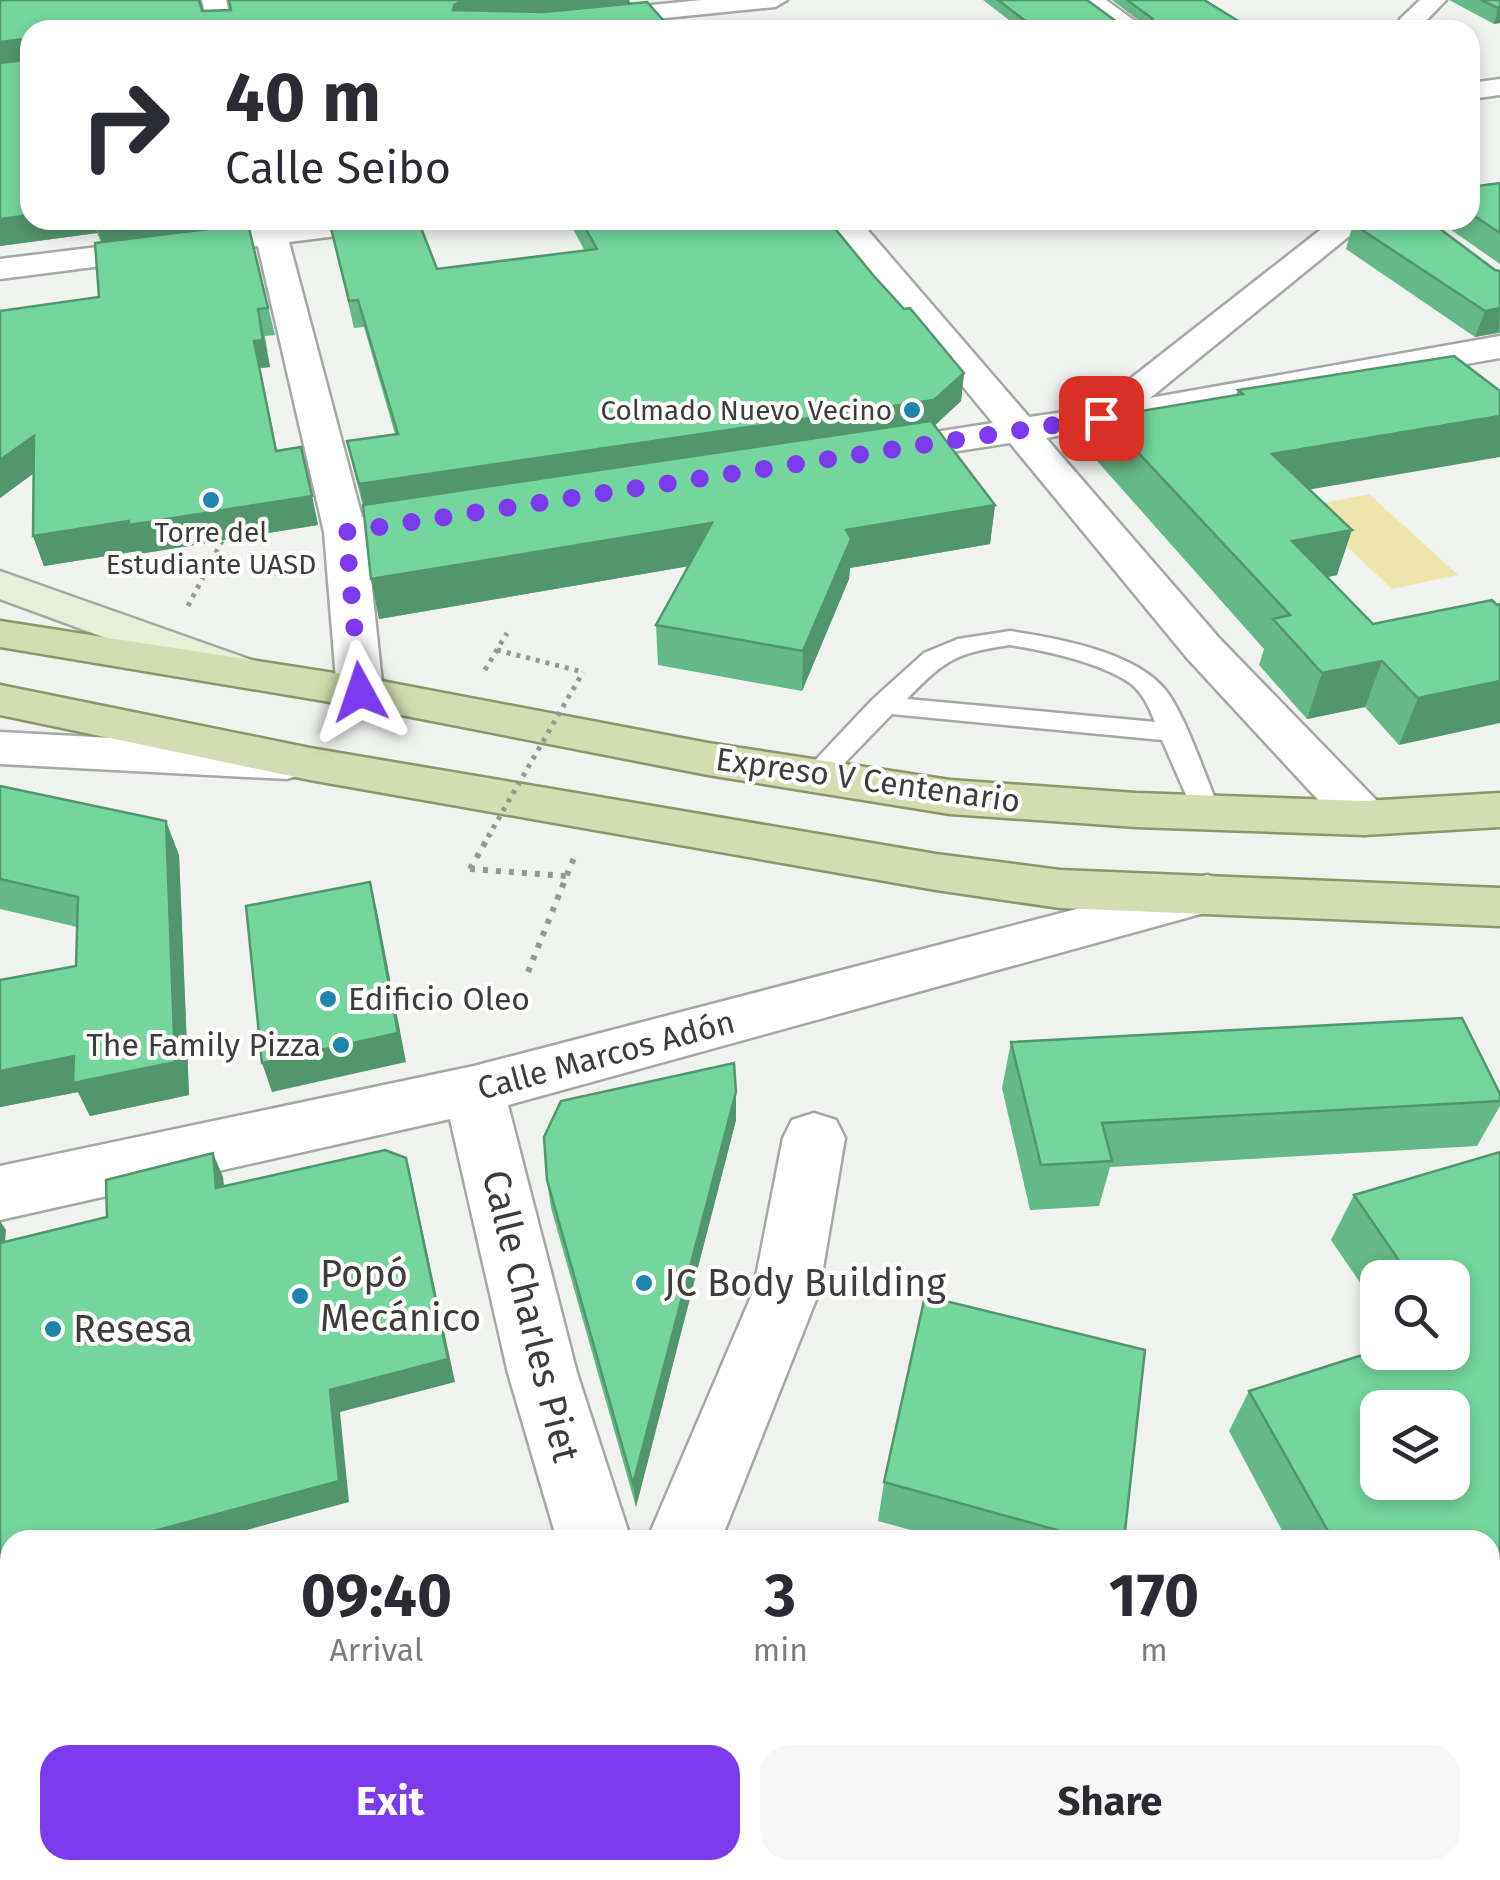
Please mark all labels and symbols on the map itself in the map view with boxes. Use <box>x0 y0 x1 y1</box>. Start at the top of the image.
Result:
pin <box>1059 376 1144 461</box>
place label: Colmado Nuevo Vecino <box>600 394 892 427</box>
marker: Colmado Nuevo Vecino <box>901 399 923 421</box>
marker: Torre del Estudiante UASD <box>200 489 222 511</box>
place label: Torre del Estudiante UASD <box>106 516 316 581</box>
position arrow <box>308 640 412 744</box>
street label: Expreso V Centenario <box>713 740 1023 820</box>
place label: Edificio Oleo <box>348 980 530 1018</box>
marker: Edificio Oleo <box>317 988 339 1010</box>
street label: Calle Marcos Adón <box>473 1002 739 1108</box>
place label: The Family Pizza <box>86 1026 321 1064</box>
marker: The Family Pizza <box>330 1034 352 1056</box>
street label: Calle Charles Piet <box>472 1165 590 1467</box>
place label: Popó Mecánico <box>320 1251 481 1341</box>
place label: JC Body Building <box>664 1260 946 1306</box>
marker: JC Body Building <box>633 1272 655 1294</box>
marker: Popó Mecánico <box>289 1285 311 1307</box>
place label: Resesa <box>73 1306 193 1352</box>
marker: Resesa <box>42 1318 64 1340</box>

